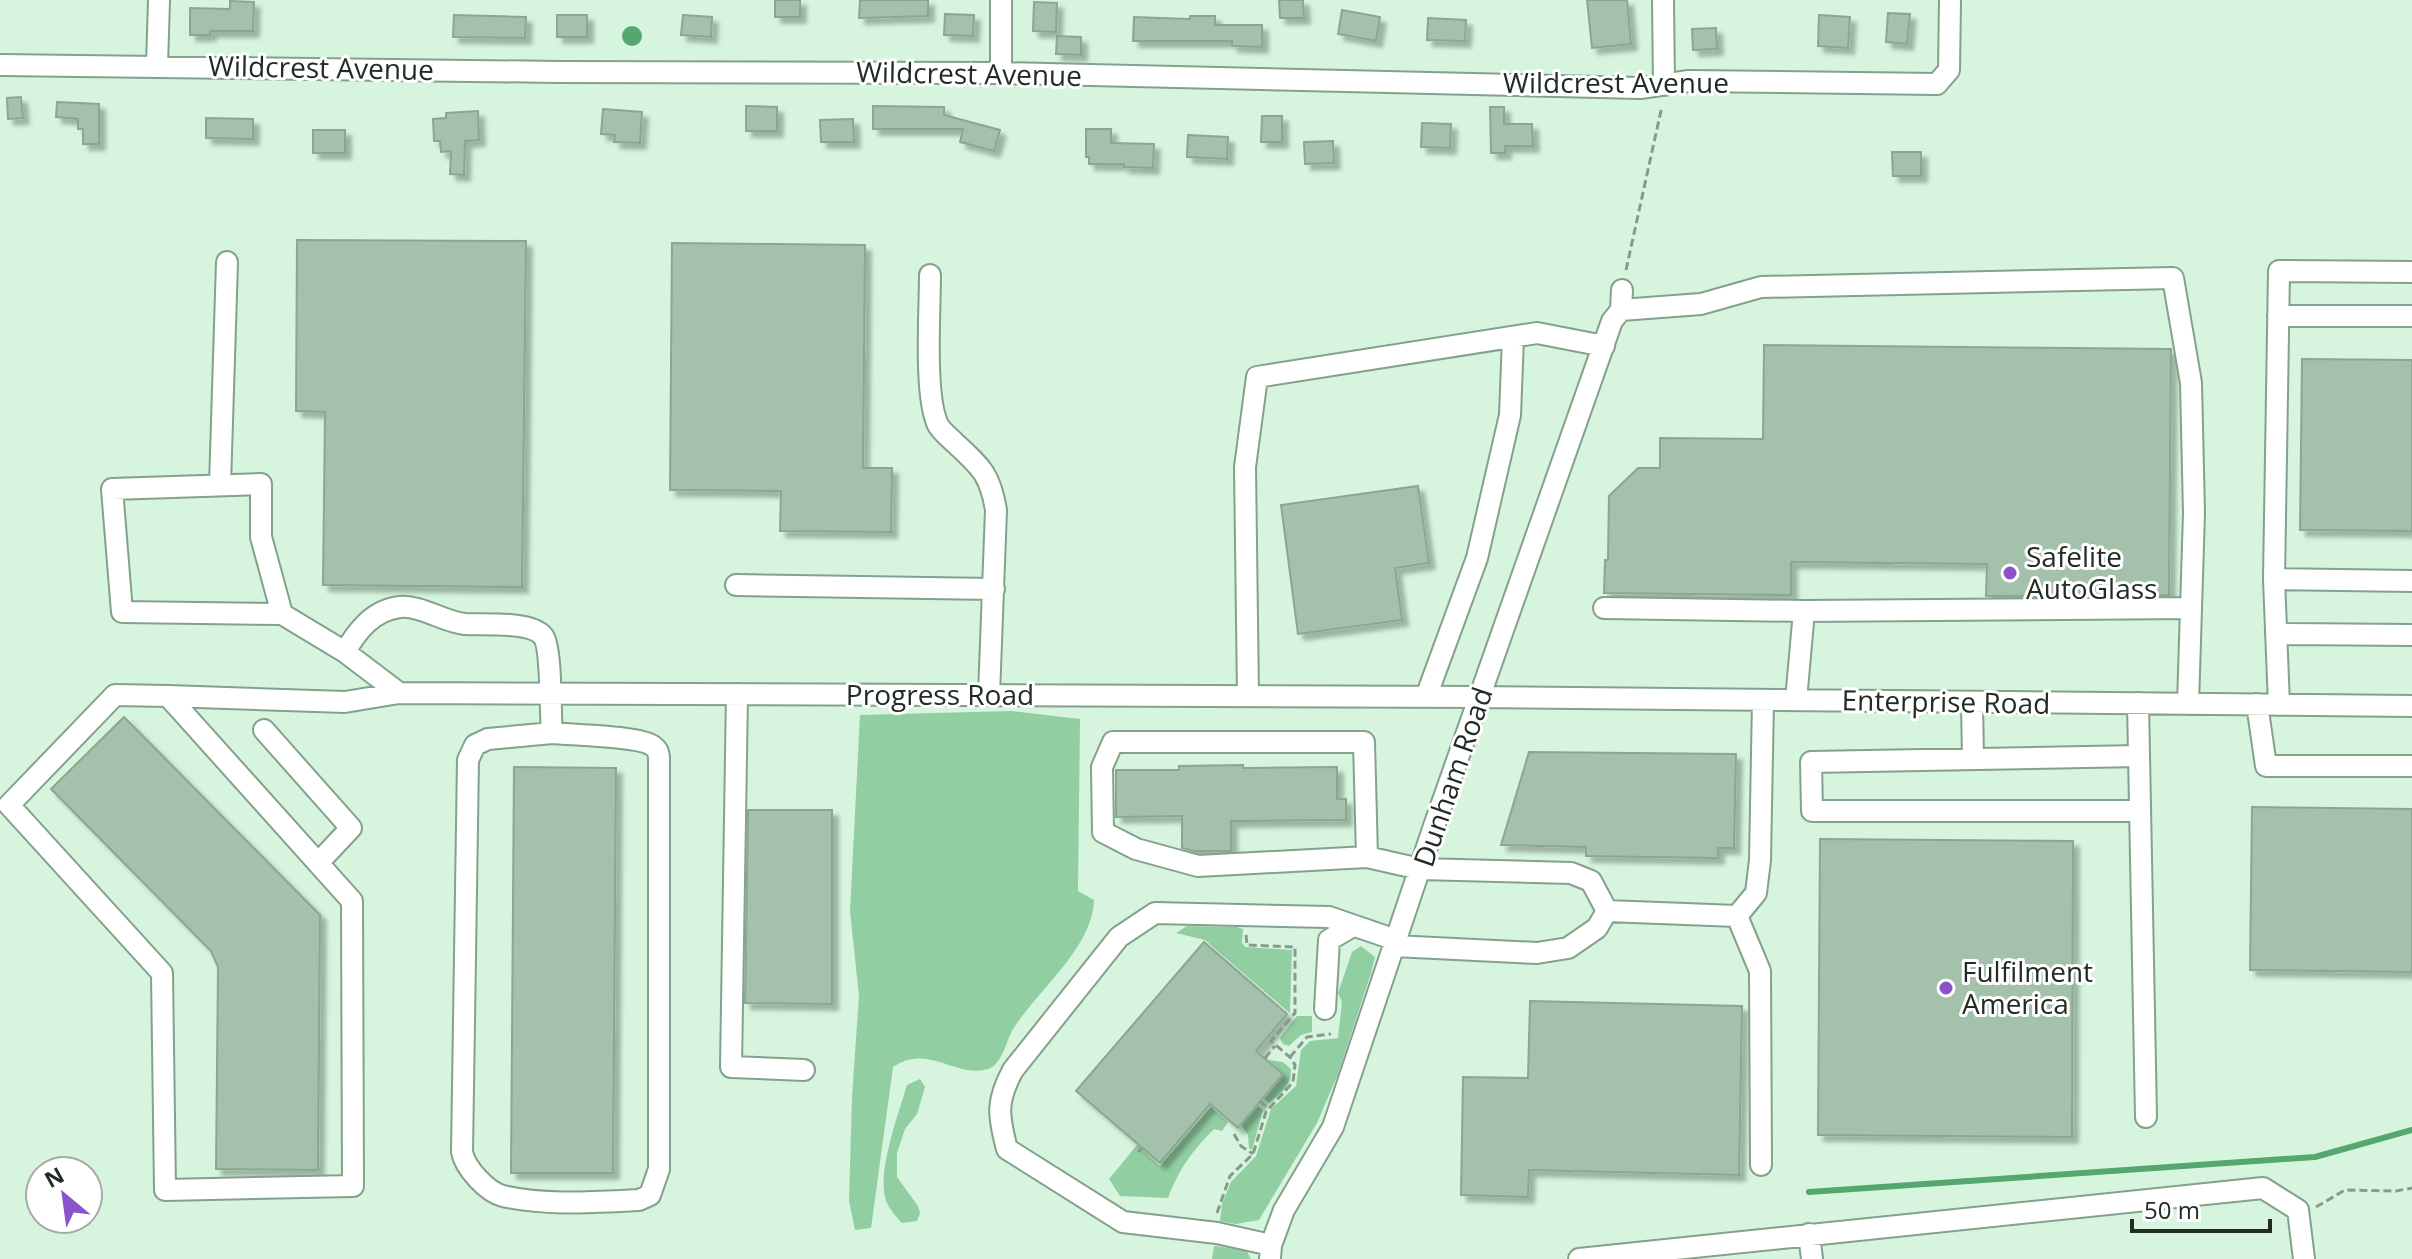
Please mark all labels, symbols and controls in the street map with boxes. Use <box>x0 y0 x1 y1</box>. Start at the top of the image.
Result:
street label: Wildcrest Avenue <box>208 46 434 88</box>
street label: Wildcrest Avenue <box>856 52 1082 94</box>
street label: Wildcrest Avenue <box>1503 63 1729 101</box>
place label: Safelite AutoGlass <box>2026 537 2157 607</box>
marker: Safelite AutoGlass <box>2001 564 2019 582</box>
street label: Progress Road <box>846 675 1034 713</box>
street label: Enterprise Road <box>1841 680 2051 722</box>
street label: Dunham Road <box>1404 682 1501 871</box>
place label: Fulfilment America <box>1962 952 2093 1022</box>
marker: Fulfilment America <box>1937 979 1955 997</box>
north arrow <box>24 1155 104 1235</box>
text: N <box>39 1159 69 1194</box>
scale bar <box>2132 1183 2270 1233</box>
text: 50 m <box>2144 1193 2200 1226</box>

